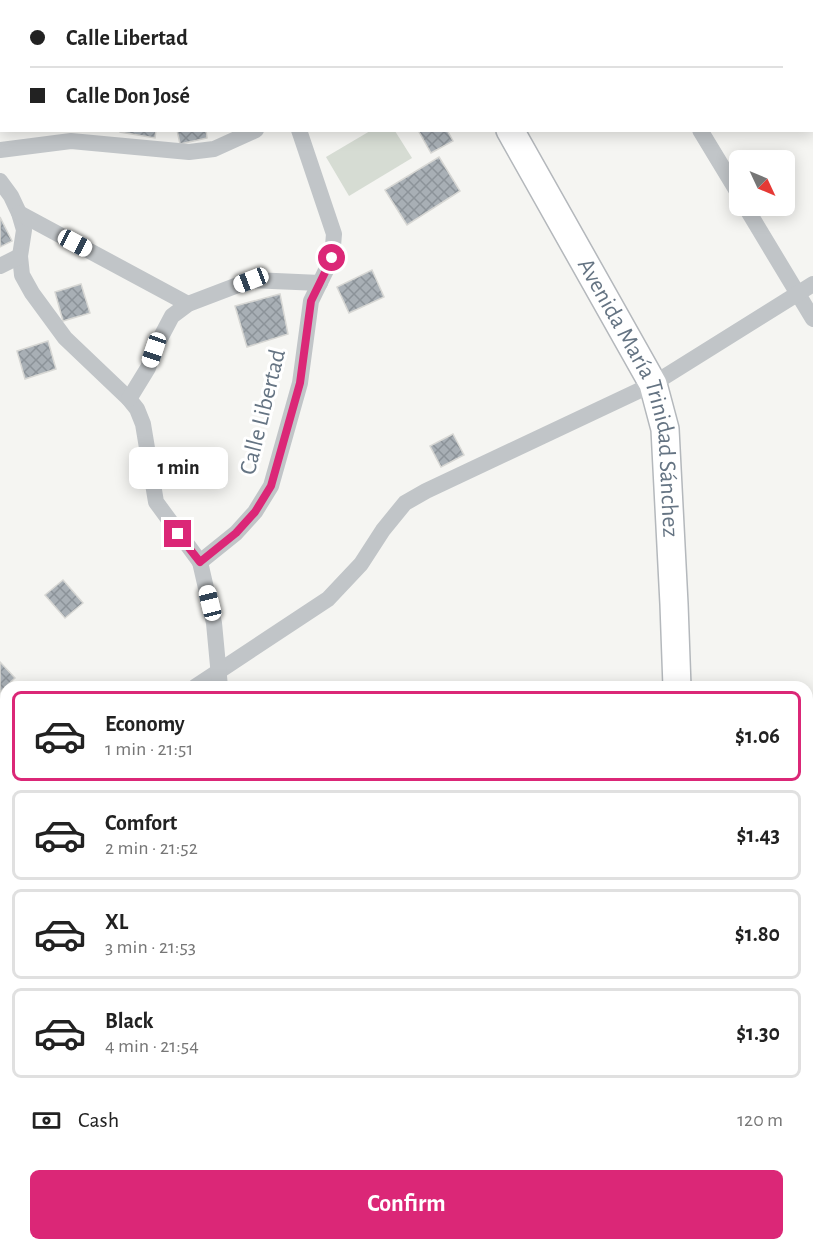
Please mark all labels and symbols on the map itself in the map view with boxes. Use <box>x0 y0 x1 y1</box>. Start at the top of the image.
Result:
north arrow <box>729 150 795 216</box>
car <box>55 227 95 259</box>
route start <box>318 244 345 271</box>
street label: Avenida María Trinidad Sánchez <box>573 254 683 538</box>
car <box>231 265 271 295</box>
car <box>140 330 168 370</box>
street label: Calle Libertad <box>236 347 290 477</box>
callout: 1 min <box>128 447 228 489</box>
route end <box>164 520 191 547</box>
car <box>197 583 223 623</box>

